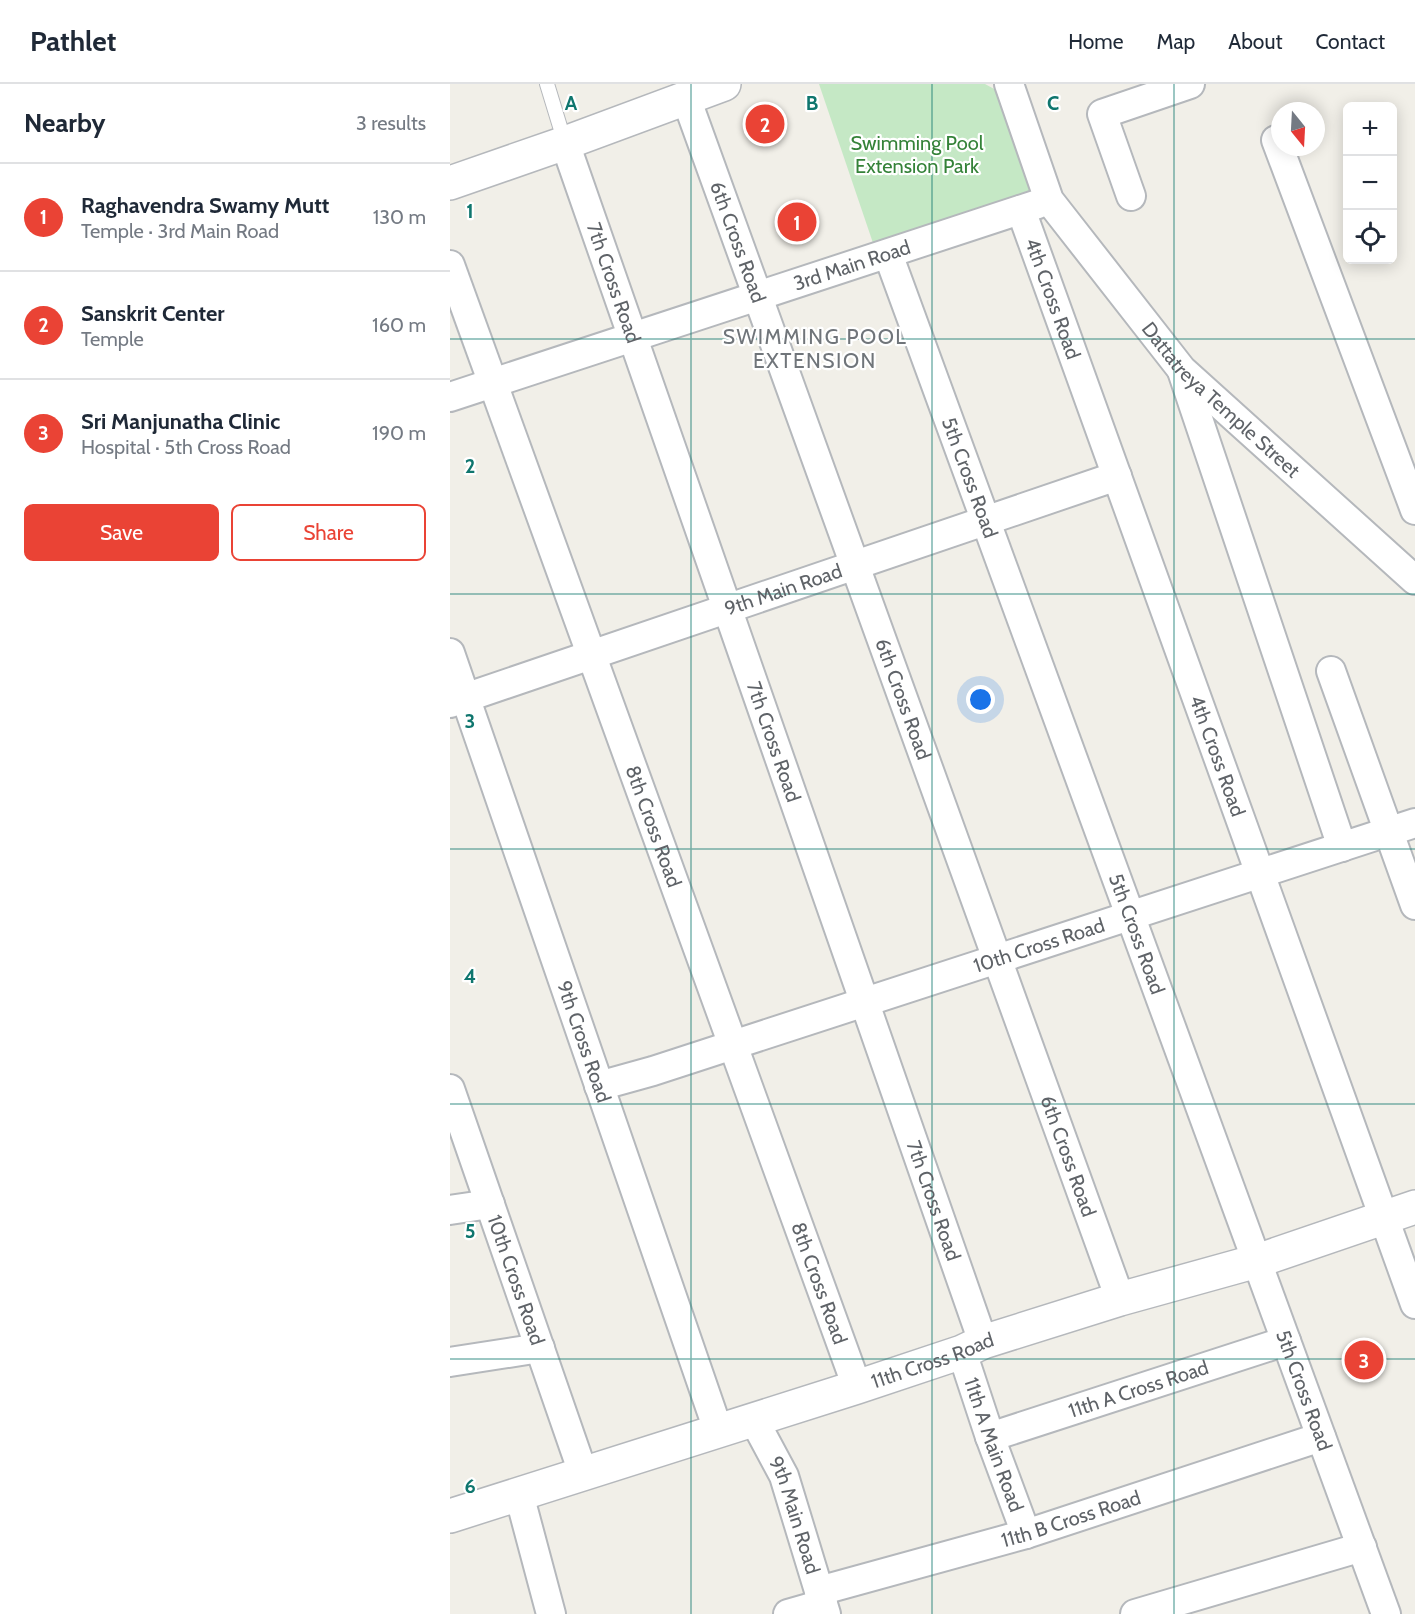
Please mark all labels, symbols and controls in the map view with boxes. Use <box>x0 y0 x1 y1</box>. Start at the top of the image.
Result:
text: Pathlet <box>30 24 116 58</box>
text: Home <box>1068 29 1124 54</box>
text: Map <box>1157 29 1195 54</box>
text: About <box>1228 29 1282 54</box>
text: Contact <box>1315 29 1385 54</box>
text: A <box>565 91 578 115</box>
text: B <box>806 91 818 115</box>
text: C <box>1047 91 1059 115</box>
pin: 2 <box>746 102 784 147</box>
north arrow <box>1271 102 1325 156</box>
map controls <box>1343 102 1397 264</box>
button: + <box>1343 102 1397 156</box>
text: Nearby <box>24 107 105 139</box>
text: 3 results <box>356 111 426 135</box>
park label: Swimming Pool Extension Park <box>850 131 984 178</box>
button: − <box>1343 156 1397 210</box>
street label: 6th Cross Road <box>705 178 771 306</box>
text: Raghavendra Swamy Mutt <box>81 192 329 219</box>
text: 1 <box>466 199 474 223</box>
pin: 1 <box>778 200 816 244</box>
text: 1 <box>40 205 47 229</box>
text: 130 m <box>373 205 426 229</box>
button: locate <box>1343 210 1397 264</box>
text: Temple · 3rd Main Road <box>81 219 279 243</box>
street label: 7th Cross Road <box>582 219 646 346</box>
street label: 4th Cross Road <box>1020 234 1086 362</box>
street label: 3rd Main Road <box>790 235 913 295</box>
text: Sanskrit Center <box>81 300 225 327</box>
text: 2 <box>38 313 49 337</box>
text: 160 m <box>372 313 426 337</box>
street label: Dattatreya Temple Street <box>1137 317 1305 483</box>
district label: SWIMMING POOL EXTENSION <box>723 324 907 373</box>
text: Temple <box>81 327 144 351</box>
text: Sri Manjunatha Clinic <box>81 408 280 435</box>
street label: 5th Cross Road <box>937 414 1003 541</box>
text: 3 <box>38 421 49 445</box>
text: 190 m <box>372 421 426 445</box>
text: Hospital · 5th Cross Road <box>81 435 291 459</box>
text: 2 <box>465 454 475 478</box>
button: Save <box>24 504 219 561</box>
button: Share <box>231 504 426 561</box>
street label: 9th Main Road <box>721 558 845 621</box>
street label: 6th Cross Road <box>870 635 936 763</box>
street label: 7th Cross Road <box>742 678 806 805</box>
your location <box>966 685 995 714</box>
street label: 4th Cross Road <box>1185 692 1250 820</box>
text: 3 <box>465 709 475 733</box>
street label: 8th Cross Road <box>620 762 687 890</box>
street label: 5th Cross Road <box>1104 870 1170 997</box>
street label: 10th Cross Road <box>971 913 1108 978</box>
text: 4 <box>464 964 476 988</box>
street label: 9th Cross Road <box>552 978 616 1106</box>
street label: 6th Cross Road <box>1035 1092 1101 1220</box>
street label: 7th Cross Road <box>902 1137 966 1264</box>
street label: 10th Cross Road <box>482 1212 550 1348</box>
text: 5 <box>465 1219 475 1243</box>
street label: 8th Cross Road <box>786 1219 852 1347</box>
street label: 11th Cross Road <box>868 1327 997 1393</box>
street label: 5th Cross Road <box>1271 1327 1337 1454</box>
pin: 3 <box>1344 1338 1384 1382</box>
street label: 11th A Cross Road <box>1065 1355 1211 1423</box>
street label: 11th A Main Road <box>959 1374 1029 1515</box>
street label: 9th Main Road <box>764 1452 825 1577</box>
text: 6 <box>464 1474 476 1498</box>
street label: 11th B Cross Road <box>998 1485 1144 1552</box>

